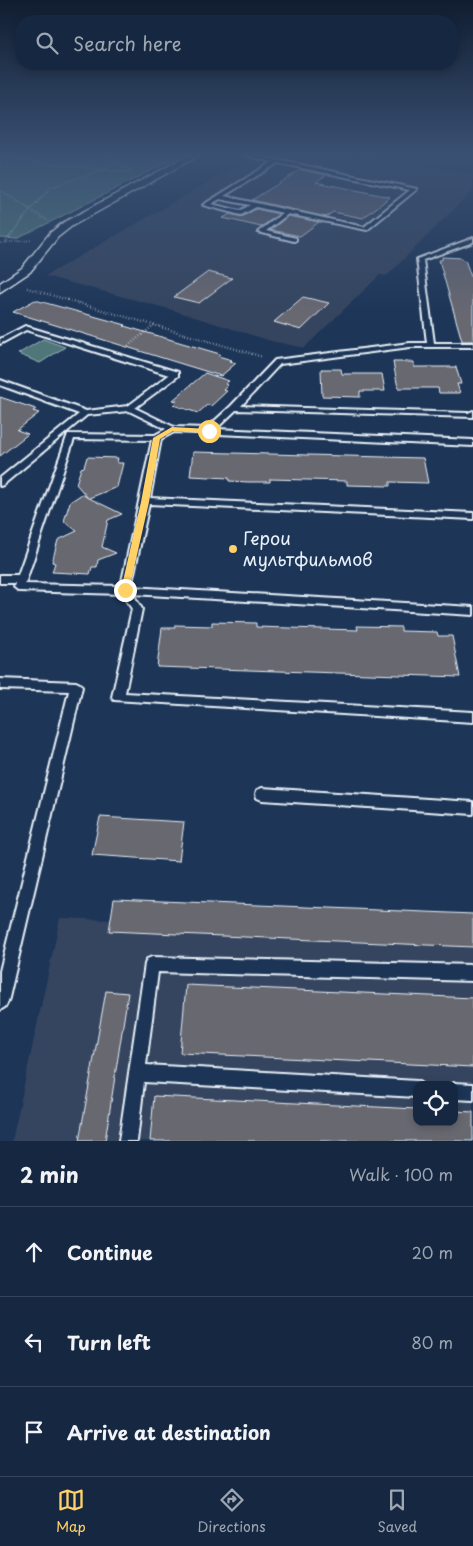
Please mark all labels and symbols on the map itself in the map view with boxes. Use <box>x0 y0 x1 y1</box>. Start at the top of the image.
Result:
route start <box>198 420 221 443</box>
place label: Герои мультфильмов <box>243 524 373 572</box>
marker: Герои мультфильмов <box>227 543 239 555</box>
route end <box>114 579 137 602</box>

